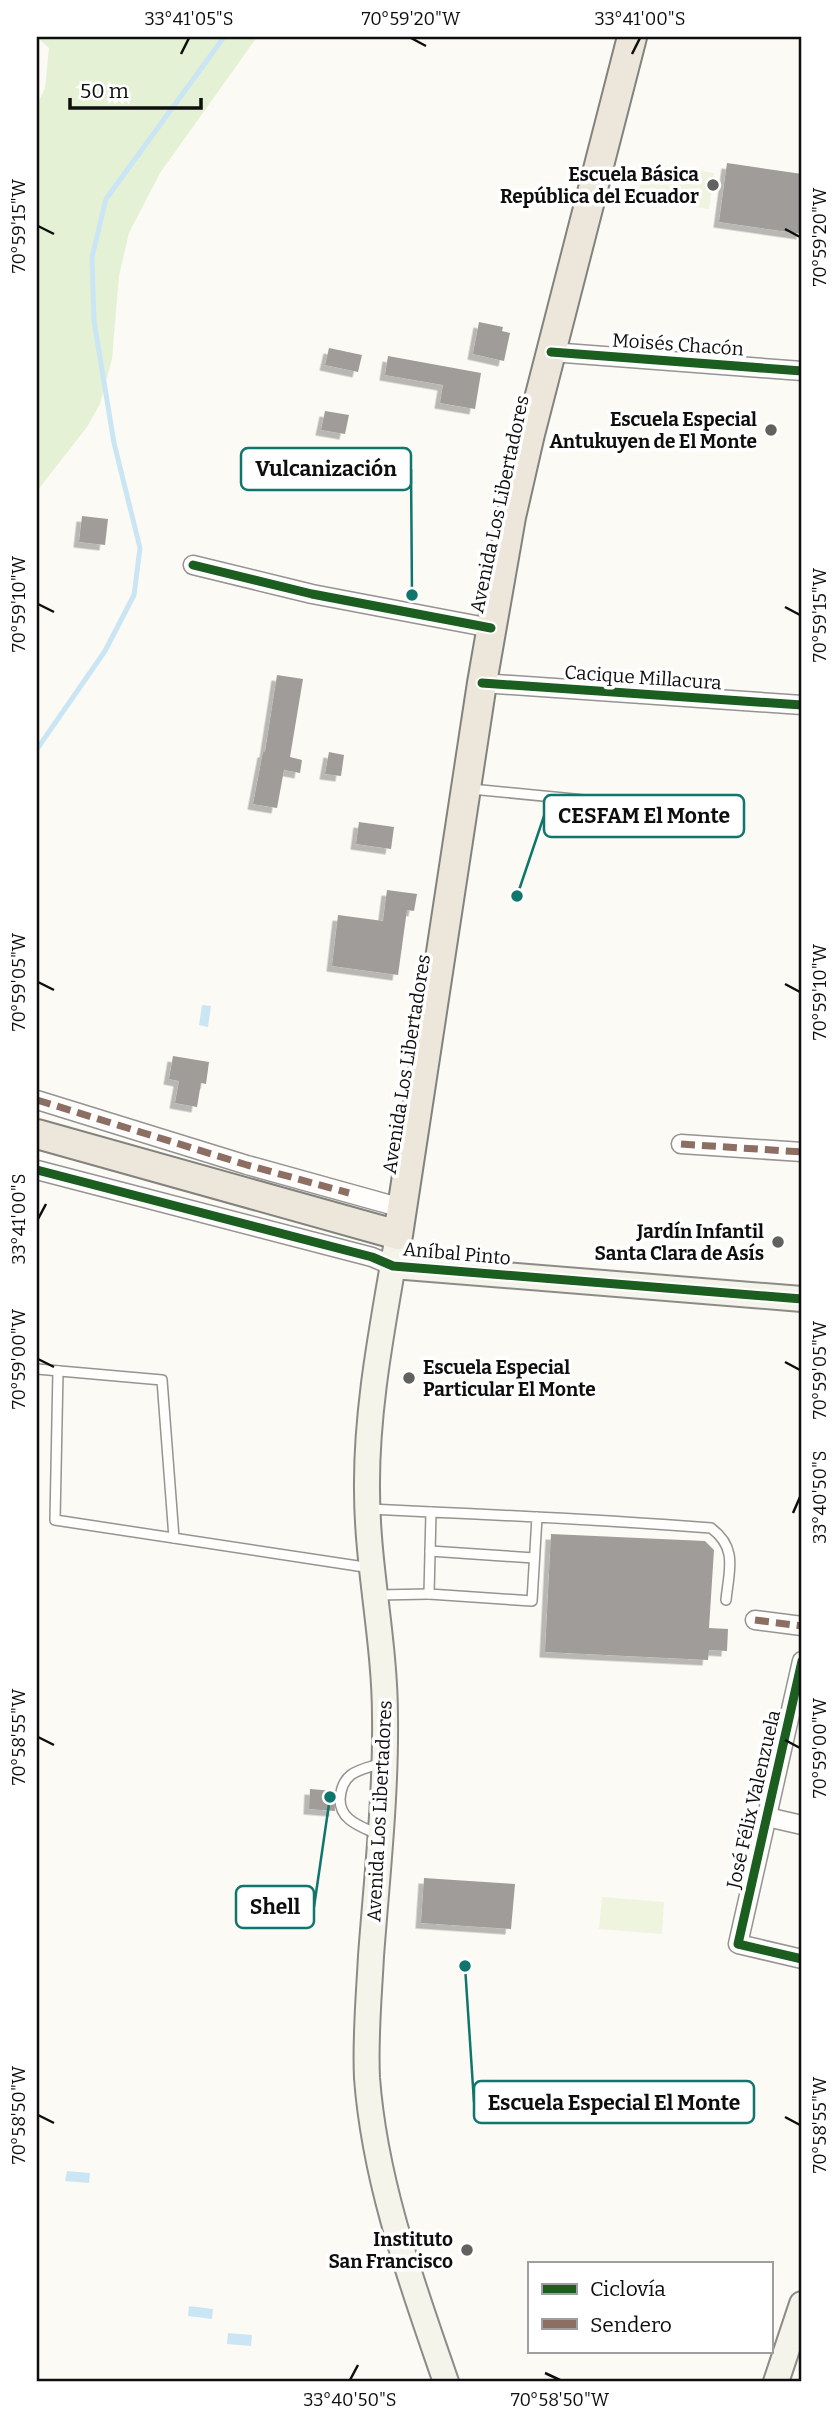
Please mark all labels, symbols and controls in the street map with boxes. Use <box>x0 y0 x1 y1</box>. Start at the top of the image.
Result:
text: 33°41'05"S <box>144 8 234 30</box>
text: 70°59'20"W <box>362 8 461 30</box>
text: 33°41'00"S <box>595 8 685 30</box>
scale bar <box>70 66 201 110</box>
text: 50 m <box>80 78 129 104</box>
place label: Escuela Básica República del Ecuador <box>500 163 699 208</box>
marker: Escuela Básica República del Ecuador <box>705 177 721 193</box>
text: 70°59'15"W <box>8 178 30 273</box>
text: 70°59'20"W <box>809 187 831 286</box>
street label: Moisés Chacón <box>611 328 745 361</box>
street label: Avenida Los Libertadores <box>465 393 534 615</box>
place label: Escuela Especial Antukuyen de El Monte <box>549 408 757 453</box>
marker: Escuela Especial Antukuyen de El Monte <box>763 422 779 438</box>
callout: Vulcanización <box>241 448 411 490</box>
text: Vulcanización <box>255 456 397 482</box>
text: 70°59'10"W <box>8 555 30 652</box>
text: 70°59'15"W <box>809 567 831 662</box>
street label: Cacique Millacura <box>564 661 723 695</box>
callout: CESFAM El Monte <box>544 795 744 837</box>
text: CESFAM El Monte <box>558 803 730 829</box>
text: 70°59'05"W <box>8 932 30 1031</box>
text: 70°59'10"W <box>809 943 831 1040</box>
street label: Avenida Los Libertadores <box>378 953 435 1175</box>
text: 33°41'00"S <box>8 1174 30 1264</box>
place label: Jardín Infantil Santa Clara de Asís <box>595 1220 764 1265</box>
marker: Jardín Infantil Santa Clara de Asís <box>770 1234 786 1250</box>
street label: Aníbal Pinto <box>402 1237 512 1270</box>
text: 70°59'00"W <box>8 1308 30 1409</box>
text: 70°59'05"W <box>809 1320 831 1419</box>
place label: Escuela Especial Particular El Monte <box>423 1356 596 1401</box>
marker: Escuela Especial Particular El Monte <box>401 1370 417 1386</box>
text: 33°40'50"S <box>809 1450 831 1544</box>
text: 70°58'55"W <box>8 1688 30 1785</box>
text: 70°59'00"W <box>809 1697 831 1798</box>
street label: Avenida Los Libertadores <box>362 1700 397 1922</box>
street label: José Félix Valenzuela <box>722 1707 785 1892</box>
callout: Shell <box>236 1886 314 1928</box>
text: Shell <box>250 1894 301 1920</box>
text: 70°58'50"W <box>8 2065 30 2164</box>
text: 70°58'55"W <box>809 2076 831 2173</box>
callout: Escuela Especial El Monte <box>474 2081 754 2123</box>
text: Escuela Especial El Monte <box>488 2090 740 2116</box>
place label: Instituto San Francisco <box>328 2228 453 2273</box>
marker: Instituto San Francisco <box>459 2242 475 2258</box>
legend <box>528 2262 772 2352</box>
text: Ciclovía <box>590 2276 666 2302</box>
text: Sendero <box>590 2312 672 2338</box>
text: 33°40'50"S <box>303 2389 397 2411</box>
text: 70°58'50"W <box>511 2389 610 2411</box>

